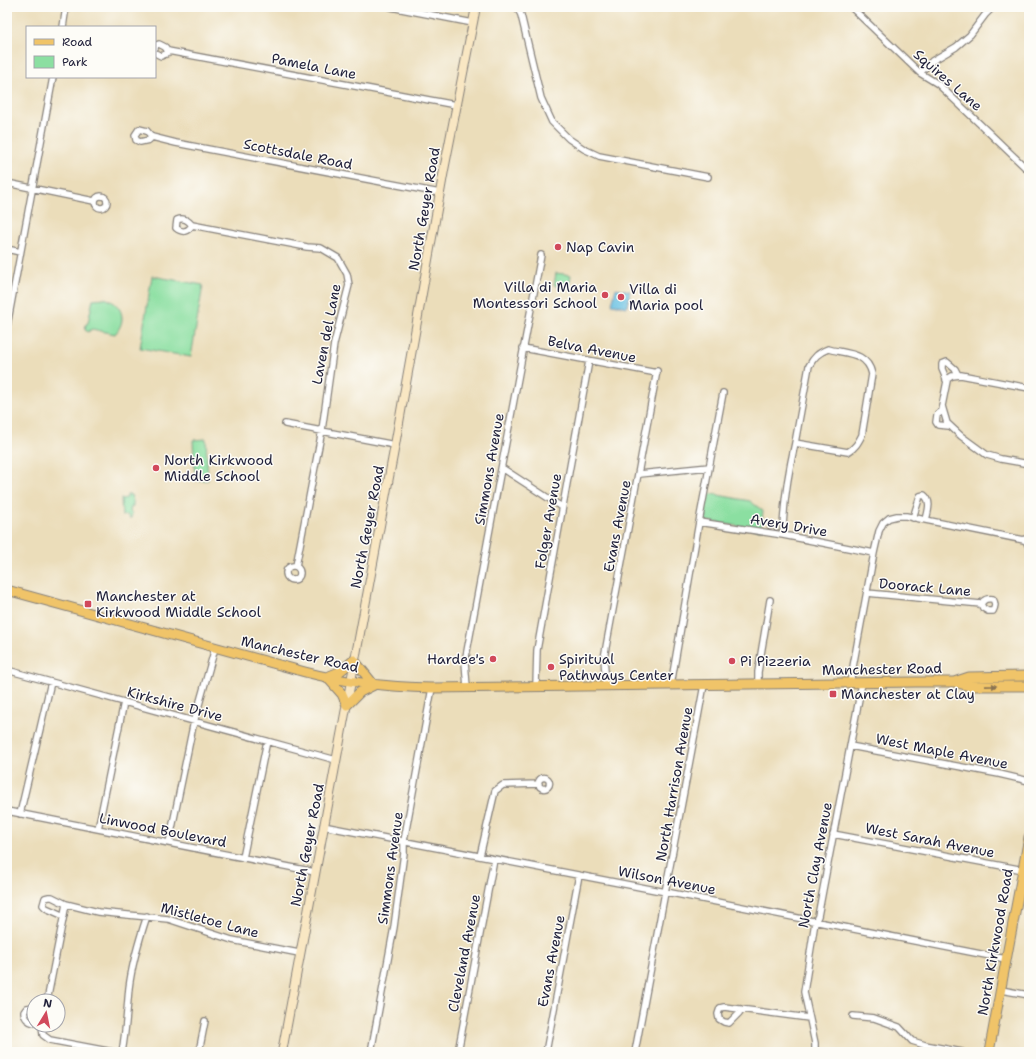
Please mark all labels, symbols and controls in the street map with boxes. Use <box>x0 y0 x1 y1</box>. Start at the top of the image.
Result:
legend <box>26 26 156 78</box>
text: Road <box>62 34 93 50</box>
street label: Squires Lane <box>910 45 986 115</box>
street label: Pamela Lane <box>270 49 358 83</box>
text: Park <box>62 54 88 70</box>
street label: Scottsdale Road <box>242 135 354 173</box>
street label: North Geyer Road <box>404 146 444 272</box>
place label: Nap Cavin <box>566 238 635 256</box>
marker: Nap Cavin <box>553 242 563 252</box>
place label: Villa di Maria Montessori School <box>473 278 598 312</box>
place label: Villa di Maria pool <box>629 280 704 314</box>
street label: Laven del Lane <box>307 282 345 386</box>
marker: Villa di Maria Montessori School <box>600 290 610 300</box>
marker: Villa di Maria pool <box>616 292 626 302</box>
street label: Belva Avenue <box>546 332 638 366</box>
street label: Simmons Avenue <box>470 411 508 526</box>
place label: North Kirkwood Middle School <box>164 451 273 485</box>
marker: North Kirkwood Middle School <box>151 463 161 473</box>
street label: North Geyer Road <box>346 464 388 590</box>
street label: Folger Avenue <box>531 472 565 570</box>
street label: Evans Avenue <box>599 478 635 574</box>
street label: Avery Drive <box>749 509 829 541</box>
street label: Doorack Lane <box>878 574 972 600</box>
place label: Manchester at Kirkwood Middle School <box>96 587 262 621</box>
marker: Manchester at Kirkwood Middle School <box>83 599 93 609</box>
street label: Manchester Road <box>239 632 361 676</box>
place label: Hardee's <box>427 650 485 668</box>
place label: Spiritual Pathways Center <box>559 650 674 684</box>
place label: Pi Pizzeria <box>740 652 811 670</box>
marker: Hardee's <box>488 654 498 664</box>
marker: Pi Pizzeria <box>727 656 737 666</box>
street label: Manchester Road <box>822 659 942 679</box>
marker: Spiritual Pathways Center <box>546 662 556 672</box>
street label: Kirkshire Drive <box>125 683 225 725</box>
one-way arrow <box>985 683 998 689</box>
place label: Manchester at Clay <box>841 685 975 703</box>
marker: Manchester at Clay <box>828 689 838 699</box>
street label: North Harrison Avenue <box>652 705 697 863</box>
street label: West Maple Avenue <box>874 729 1010 773</box>
street label: North Geyer Road <box>286 782 328 908</box>
street label: North Clay Avenue <box>794 800 836 929</box>
street label: Linwood Boulevard <box>98 809 228 851</box>
street label: Simmons Avenue <box>373 810 407 925</box>
street label: West Sarah Avenue <box>864 819 996 861</box>
street label: Wilson Avenue <box>617 862 718 898</box>
street label: North Kirkwood Road <box>973 867 1017 1017</box>
street label: Cleveland Avenue <box>444 892 484 1014</box>
street label: Mistletoe Lane <box>159 898 261 942</box>
street label: Evans Avenue <box>533 913 569 1009</box>
north arrow <box>26 993 66 1033</box>
text: N <box>42 996 54 1012</box>

